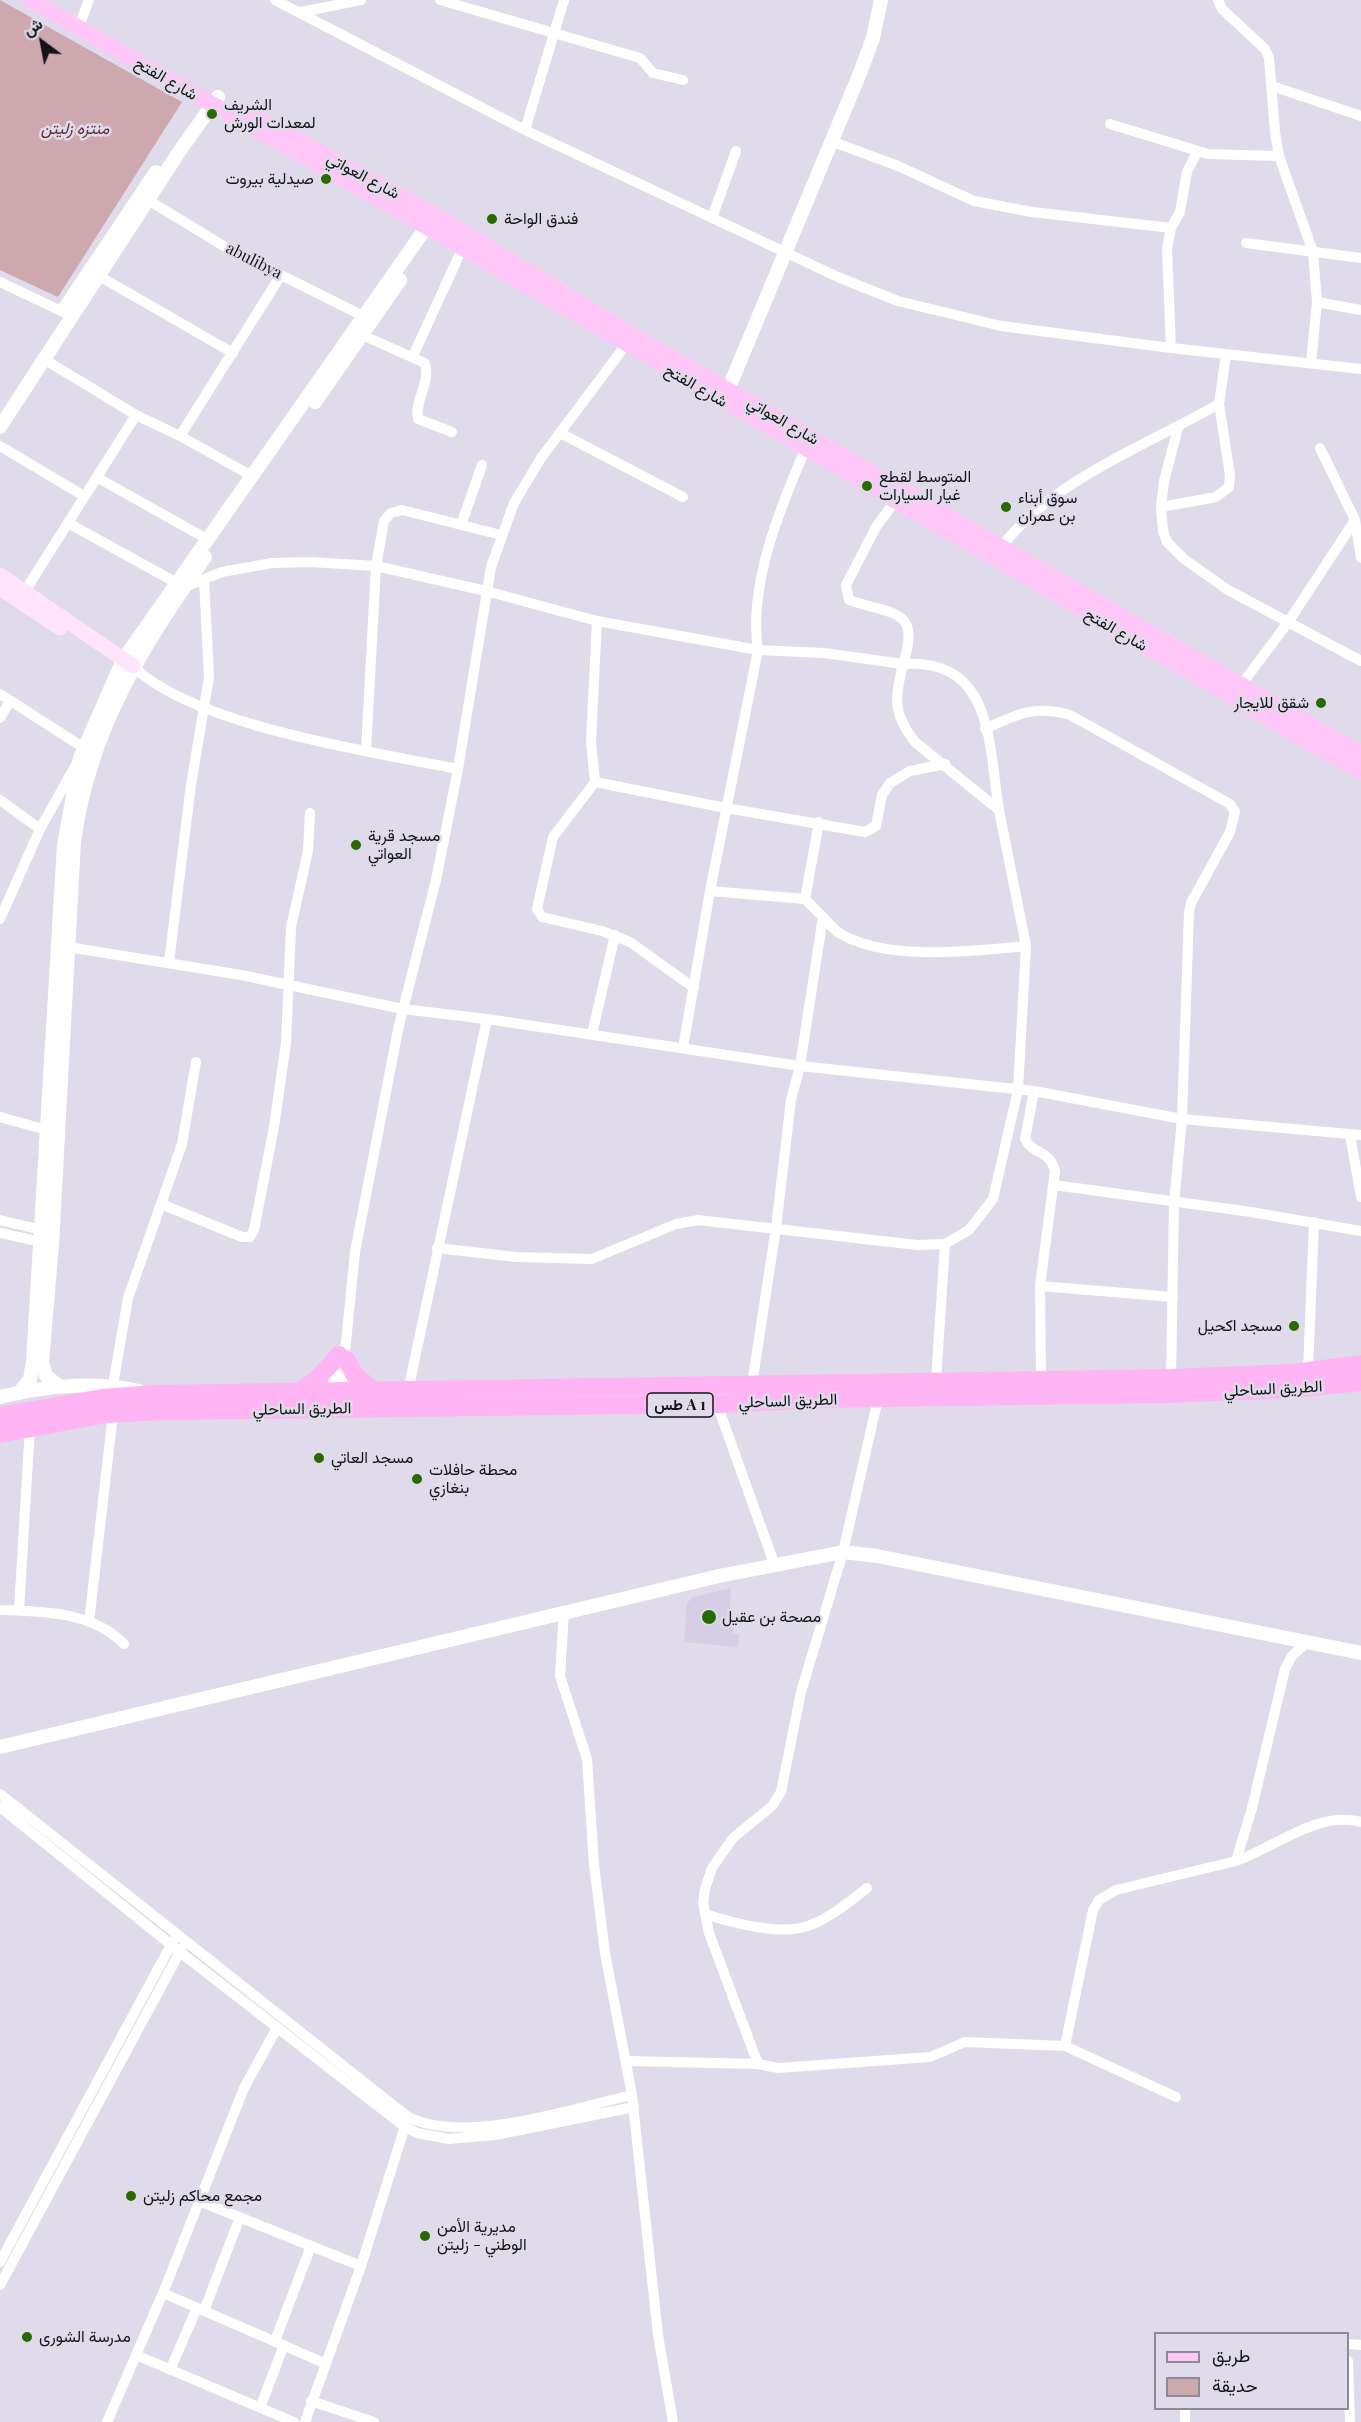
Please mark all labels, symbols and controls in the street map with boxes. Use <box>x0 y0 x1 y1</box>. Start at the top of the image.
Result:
north arrow <box>12 12 72 72</box>
text: ش <box>18 12 46 40</box>
street label: شارع الفتح <box>131 53 201 105</box>
place label: الشريف لمعدات الورش <box>224 95 316 133</box>
marker: الشريف لمعدات الورش <box>205 107 219 121</box>
park label: منتزه زليتن <box>41 119 109 139</box>
street label: شارع العواتي <box>323 149 403 203</box>
place label: صيدلية بيروت <box>225 169 314 189</box>
marker: صيدلية بيروت <box>319 172 333 186</box>
place label: فندق الواحة <box>504 209 578 229</box>
marker: فندق الواحة <box>485 212 499 226</box>
street label: abulibya <box>223 239 285 283</box>
street label: شارع الفتح <box>661 360 731 412</box>
street label: شارع العواتي <box>744 393 822 449</box>
place label: المتوسط لقطع غيار السيارات <box>879 467 971 505</box>
marker: المتوسط لقطع غيار السيارات <box>860 479 874 493</box>
place label: سوق أبناء بن عمران <box>1018 488 1077 526</box>
marker: سوق أبناء بن عمران <box>999 500 1013 514</box>
street label: شارع الفتح <box>1081 604 1151 656</box>
place label: شقق للايجار <box>1234 693 1309 713</box>
marker: شقق للايجار <box>1314 696 1328 710</box>
place label: مسجد قرية العواتي <box>368 826 440 864</box>
marker: مسجد قرية العواتي <box>349 838 363 852</box>
place label: مسجد اكحيل <box>1198 1316 1282 1336</box>
marker: مسجد اكحيل <box>1287 1319 1301 1333</box>
street label: الطريق الساحلي <box>1223 1377 1323 1401</box>
street label: الطريق الساحلي <box>738 1390 838 1412</box>
road number: طس A 1 <box>647 1393 713 1417</box>
street label: الطريق الساحلي <box>252 1399 352 1419</box>
place label: مسجد العاتي <box>331 1448 413 1468</box>
marker: مسجد العاتي <box>312 1451 326 1465</box>
place label: محطة حافلات بنغازي <box>429 1460 517 1498</box>
marker: محطة حافلات بنغازي <box>410 1472 424 1486</box>
place label: مصحة بن عقيل <box>722 1607 821 1627</box>
marker: مصحة بن عقيل <box>700 1608 718 1626</box>
place label: مجمع محاكم زليتن <box>143 2186 262 2206</box>
marker: مجمع محاكم زليتن <box>124 2189 138 2203</box>
place label: مديرية الأمن الوطني - زليتن <box>437 2217 527 2255</box>
marker: مديرية الأمن الوطني - زليتن <box>418 2229 432 2243</box>
place label: مدرسة الشورى <box>39 2327 131 2347</box>
marker: مدرسة الشورى <box>20 2330 34 2344</box>
legend <box>1154 2332 1349 2410</box>
text: طريق <box>1212 2343 1250 2367</box>
text: حديقة <box>1212 2373 1258 2397</box>

